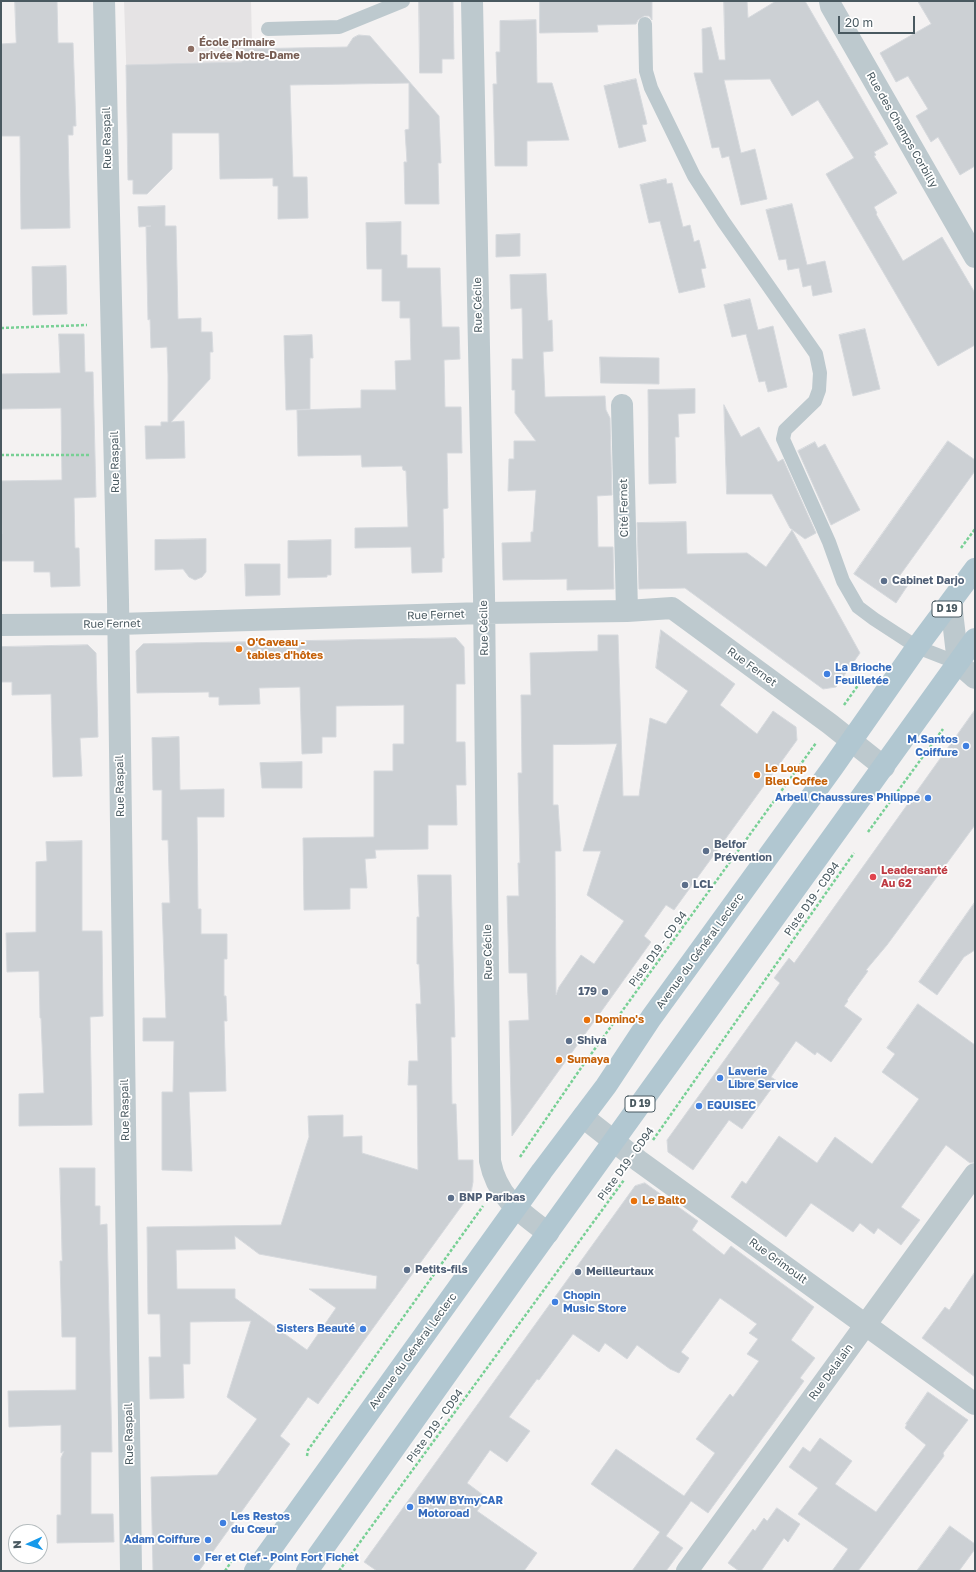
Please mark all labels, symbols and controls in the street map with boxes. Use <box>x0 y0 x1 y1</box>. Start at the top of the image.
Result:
scale bar <box>840 8 917 34</box>
text: 20 m <box>845 15 873 30</box>
place label: École primaire privée Notre-Dame <box>199 36 300 62</box>
marker: École primaire privée Notre-Dame <box>186 44 196 54</box>
street label: Rue des Champs Corbilly <box>863 70 941 190</box>
street label: Rue Raspail <box>100 107 114 169</box>
street label: Rue Cécile <box>471 277 485 333</box>
street label: Rue Raspail <box>108 431 122 493</box>
street label: Cité Fernet <box>617 479 631 537</box>
place label: Cabinet Darjo <box>892 574 964 588</box>
marker: Cabinet Darjo <box>879 576 889 586</box>
street label: Rue Cécile <box>477 600 491 656</box>
road number: D 19 <box>932 601 962 617</box>
street label: Rue Fernet <box>407 607 465 623</box>
street label: Rue Fernet <box>83 617 141 631</box>
place label: O'Caveau - tables d'hôtes <box>247 636 323 662</box>
marker: O'Caveau - tables d'hôtes <box>234 644 244 654</box>
street label: Rue Fernet <box>725 645 779 689</box>
place label: La Brioche Feuilletée <box>835 661 892 687</box>
marker: La Brioche Feuilletée <box>822 669 832 679</box>
place label: M.Santos Coiffure <box>907 733 958 759</box>
marker: M.Santos Coiffure <box>961 741 971 751</box>
street label: Rue Raspail <box>113 755 127 817</box>
place label: Le Loup Bleu Coffee <box>765 762 828 788</box>
marker: Le Loup Bleu Coffee <box>752 770 762 780</box>
place label: Arbell Chaussures Philippe <box>775 791 920 805</box>
marker: Arbell Chaussures Philippe <box>923 793 933 803</box>
place label: Belfor Prévention <box>714 838 772 864</box>
marker: Belfor Prévention <box>701 846 711 856</box>
street label: Piste D19 - CD94 <box>782 859 842 939</box>
place label: Leadersanté Au 62 <box>881 864 948 890</box>
marker: Leadersanté Au 62 <box>868 872 878 882</box>
place label: LCL <box>693 878 713 892</box>
marker: LCL <box>680 880 690 890</box>
street label: Avenue du Général Leclerc <box>653 890 747 1012</box>
street label: Piste D19 - CD 94 <box>626 909 690 989</box>
street label: Rue Cécile <box>481 924 495 980</box>
place label: 179 <box>578 985 597 999</box>
marker: 179 <box>600 987 610 997</box>
place label: Domino's <box>595 1013 644 1027</box>
marker: Domino's <box>582 1015 592 1025</box>
place label: Shiva <box>577 1034 607 1048</box>
marker: Shiva <box>564 1036 574 1046</box>
place label: Sumaya <box>567 1053 609 1067</box>
marker: Sumaya <box>554 1055 564 1065</box>
place label: Laverie Libre Service <box>728 1065 798 1091</box>
marker: Laverie Libre Service <box>715 1073 725 1083</box>
street label: Rue Raspail <box>118 1079 132 1141</box>
road number: D 19 <box>625 1096 655 1112</box>
place label: EQUISEC <box>707 1099 756 1113</box>
marker: EQUISEC <box>694 1101 704 1111</box>
street label: Piste D19 - CD94 <box>595 1125 657 1203</box>
place label: BNP Paribas <box>459 1191 525 1205</box>
marker: BNP Paribas <box>446 1193 456 1203</box>
place label: Le Balto <box>642 1194 686 1208</box>
marker: Le Balto <box>629 1196 639 1206</box>
street label: Rue Grimoult <box>746 1235 810 1287</box>
place label: Petits-fils <box>415 1263 468 1277</box>
marker: Petits-fils <box>402 1265 412 1275</box>
place label: Meilleurtaux <box>586 1265 654 1279</box>
marker: Meilleurtaux <box>573 1267 583 1277</box>
place label: Chopin Music Store <box>563 1289 626 1315</box>
street label: Avenue du Général Leclerc <box>366 1290 460 1412</box>
marker: Chopin Music Store <box>550 1297 560 1307</box>
place label: Sisters Beauté <box>276 1322 355 1336</box>
marker: Sisters Beauté <box>358 1324 368 1334</box>
street label: Rue Delalain <box>806 1341 856 1403</box>
street label: Piste D19 - CD94 <box>404 1387 466 1465</box>
street label: Rue Raspail <box>122 1403 136 1465</box>
place label: BMW BYmyCAR Motoroad <box>418 1494 503 1520</box>
marker: BMW BYmyCAR Motoroad <box>405 1502 415 1512</box>
place label: Les Restos du Cœur <box>231 1510 290 1536</box>
marker: Les Restos du Cœur <box>218 1518 228 1528</box>
north arrow <box>8 1524 48 1564</box>
place label: Adam Coiffure <box>124 1533 200 1547</box>
marker: Adam Coiffure <box>203 1535 213 1545</box>
text: N <box>10 1540 23 1549</box>
place label: Fer et Clef - Point Fort Fichet <box>205 1551 359 1565</box>
marker: Fer et Clef - Point Fort Fichet <box>192 1553 202 1563</box>

